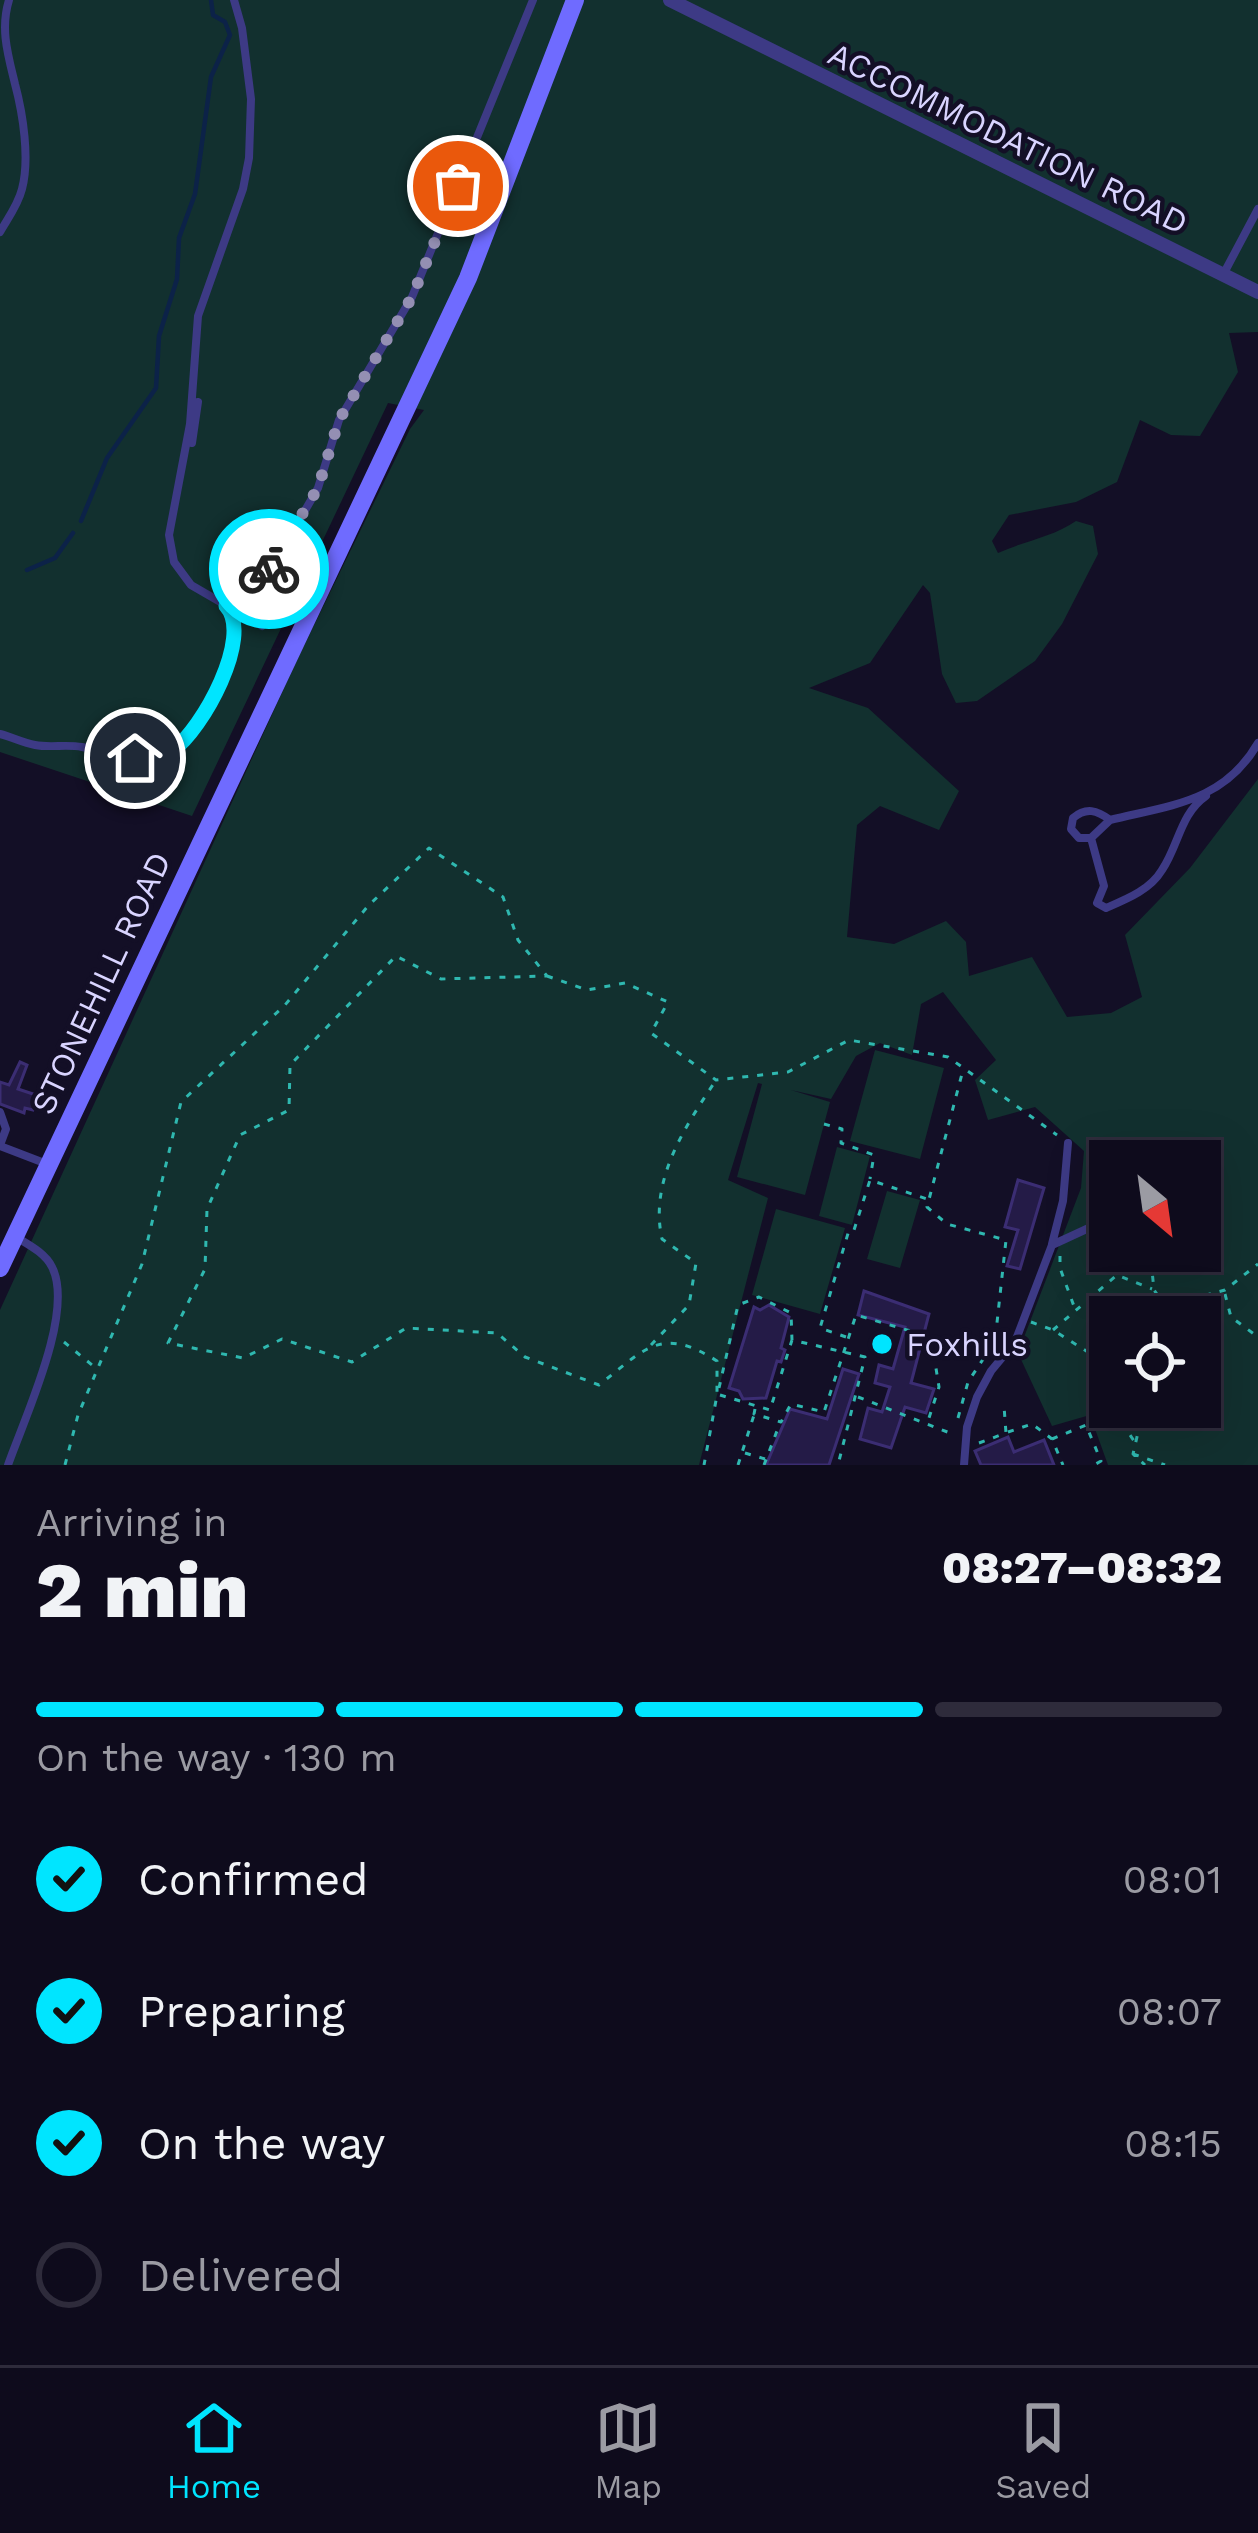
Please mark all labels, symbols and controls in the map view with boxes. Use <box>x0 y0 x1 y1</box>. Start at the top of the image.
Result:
street label: ACCOMMODATION ROAD <box>822 34 1194 242</box>
pin <box>407 135 509 237</box>
icon: bag <box>425 153 491 219</box>
courier <box>209 509 329 629</box>
icon: bike <box>236 536 302 602</box>
pin <box>84 707 186 809</box>
icon: home <box>102 725 168 791</box>
street label: STONEHILL ROAD <box>23 846 179 1120</box>
north arrow <box>1089 1140 1221 1272</box>
map controls <box>1089 1140 1221 1428</box>
button: locate <box>1089 1296 1221 1428</box>
place label: Foxhills <box>906 1325 1028 1364</box>
marker: Foxhills <box>869 1331 895 1357</box>
text: Arriving in <box>36 1500 227 1545</box>
text: 08:27–08:32 <box>942 1541 1222 1594</box>
text: 2 min <box>36 1544 249 1636</box>
text: On the way · 130 m <box>36 1735 397 1780</box>
icon: check <box>36 1846 102 1912</box>
text: Confirmed <box>138 1853 369 1906</box>
text: 08:01 <box>1123 1857 1222 1902</box>
icon: check <box>36 1978 102 2044</box>
text: Preparing <box>138 1985 345 2038</box>
text: 08:07 <box>1117 1989 1222 2034</box>
icon: check <box>36 2110 102 2176</box>
text: On the way <box>138 2117 385 2170</box>
text: 08:15 <box>1124 2121 1222 2166</box>
text: Delivered <box>138 2249 343 2302</box>
tab: Home <box>167 2395 261 2506</box>
tab: Map <box>595 2395 662 2506</box>
tab: Saved <box>995 2395 1091 2506</box>

